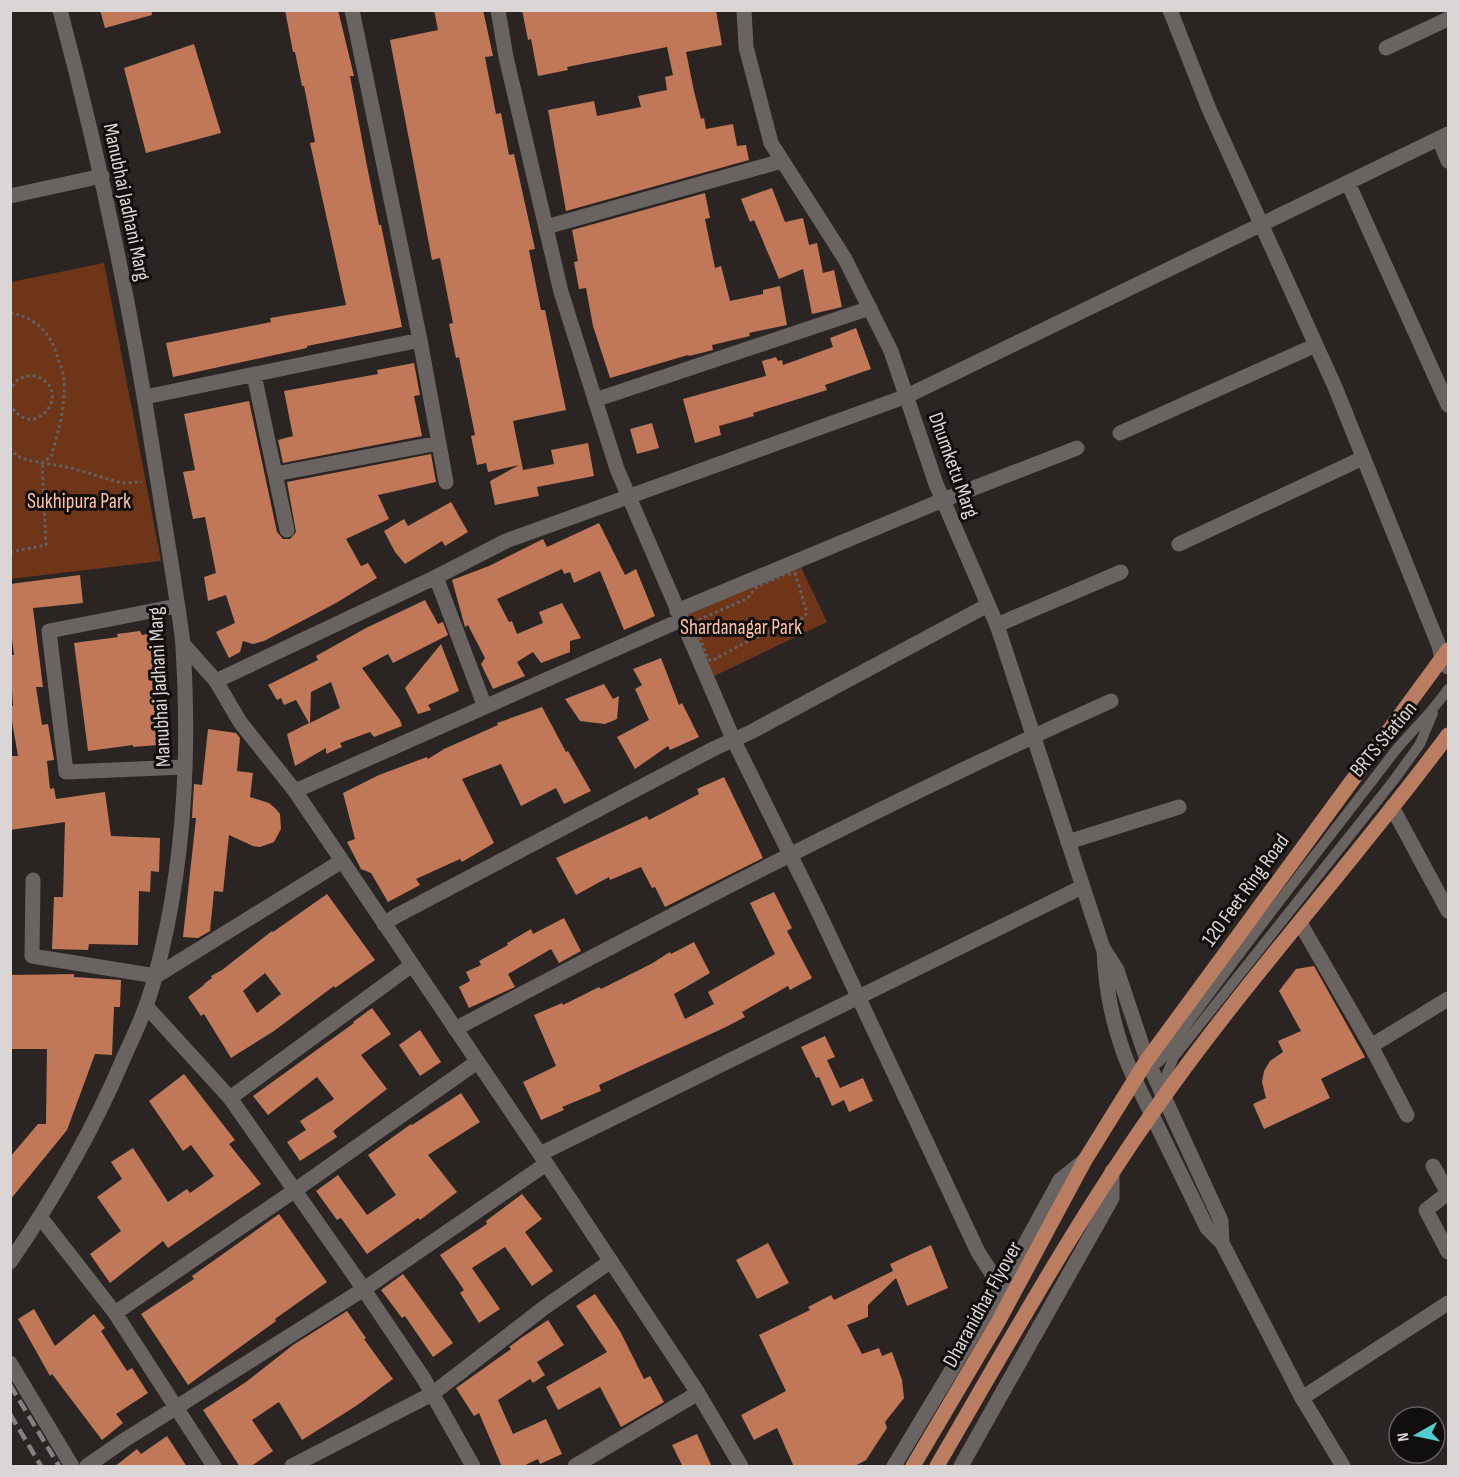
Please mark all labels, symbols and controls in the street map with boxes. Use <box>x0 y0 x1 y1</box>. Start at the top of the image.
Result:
street label: Manubhai Jadhani Marg <box>98 121 155 283</box>
street label: Dhumketu Marg <box>923 409 984 521</box>
park label: Sukhipura Park <box>27 489 131 514</box>
street label: Manubhai Jadhani Marg <box>143 606 176 768</box>
park label: Shardanagar Park <box>680 615 802 640</box>
street label: BRTS Station <box>1345 696 1422 782</box>
street label: 120 Feet Ring Road <box>1196 829 1294 951</box>
street label: Dharanidhar Flyover <box>938 1237 1027 1372</box>
north arrow <box>1387 1405 1447 1465</box>
text: N <box>1394 1431 1414 1443</box>

